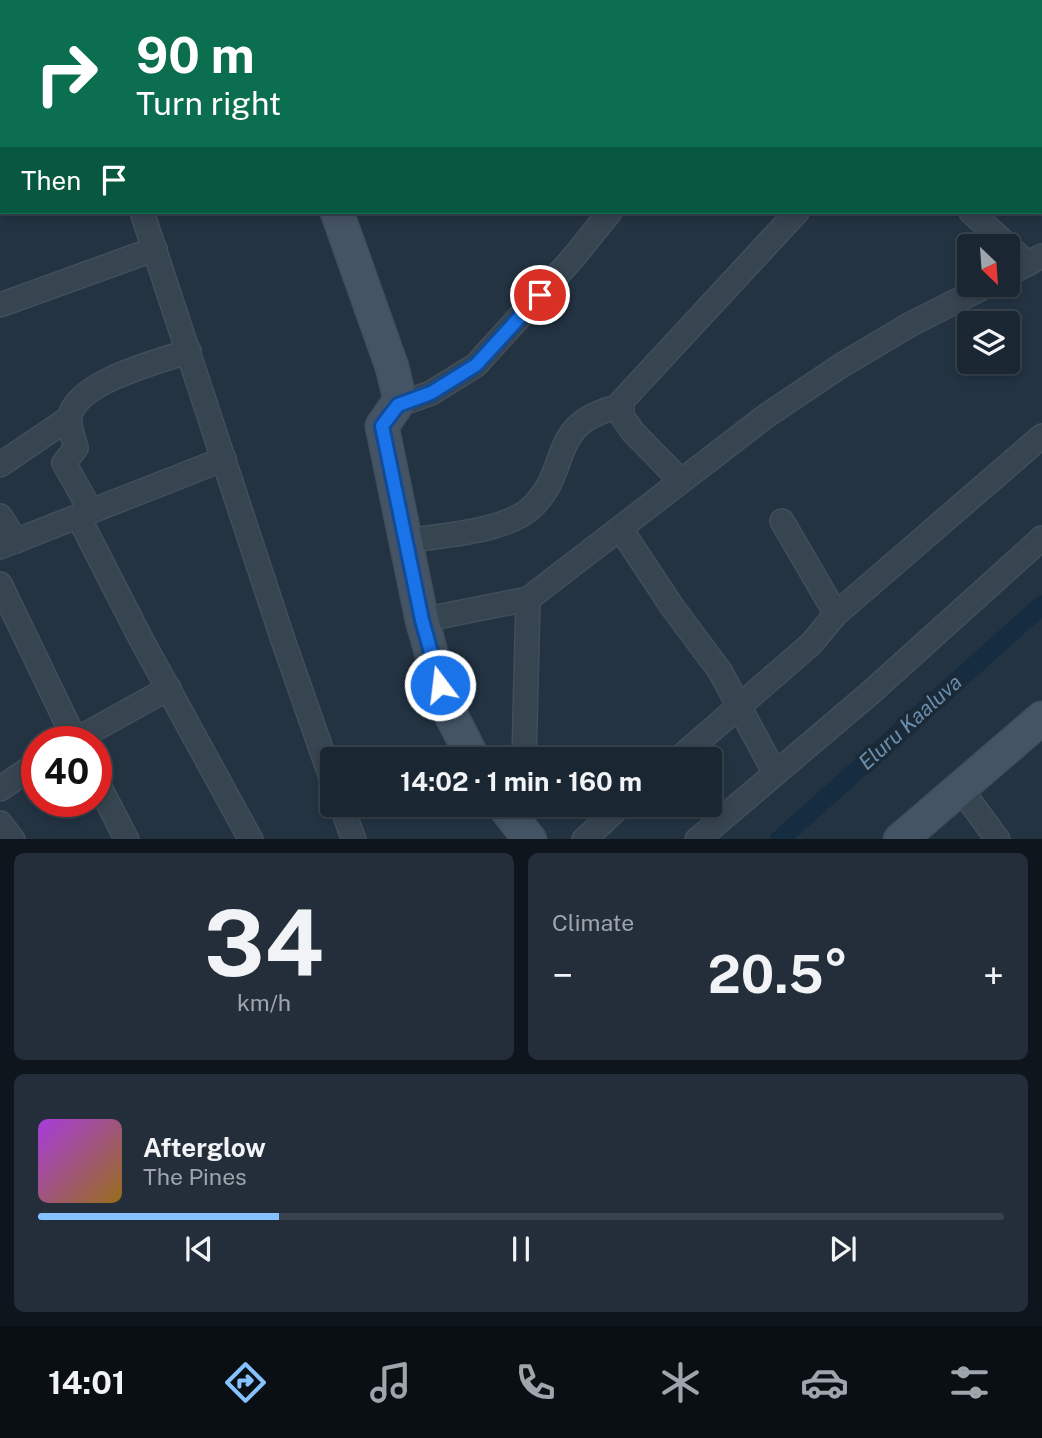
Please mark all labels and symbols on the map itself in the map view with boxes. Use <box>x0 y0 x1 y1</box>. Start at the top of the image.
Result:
north arrow <box>957 234 1020 298</box>
pin <box>510 265 570 325</box>
position arrow <box>403 648 477 722</box>
water label: Eluru Kaaluva <box>853 669 967 775</box>
speed limit sign: 40 <box>21 726 112 817</box>

